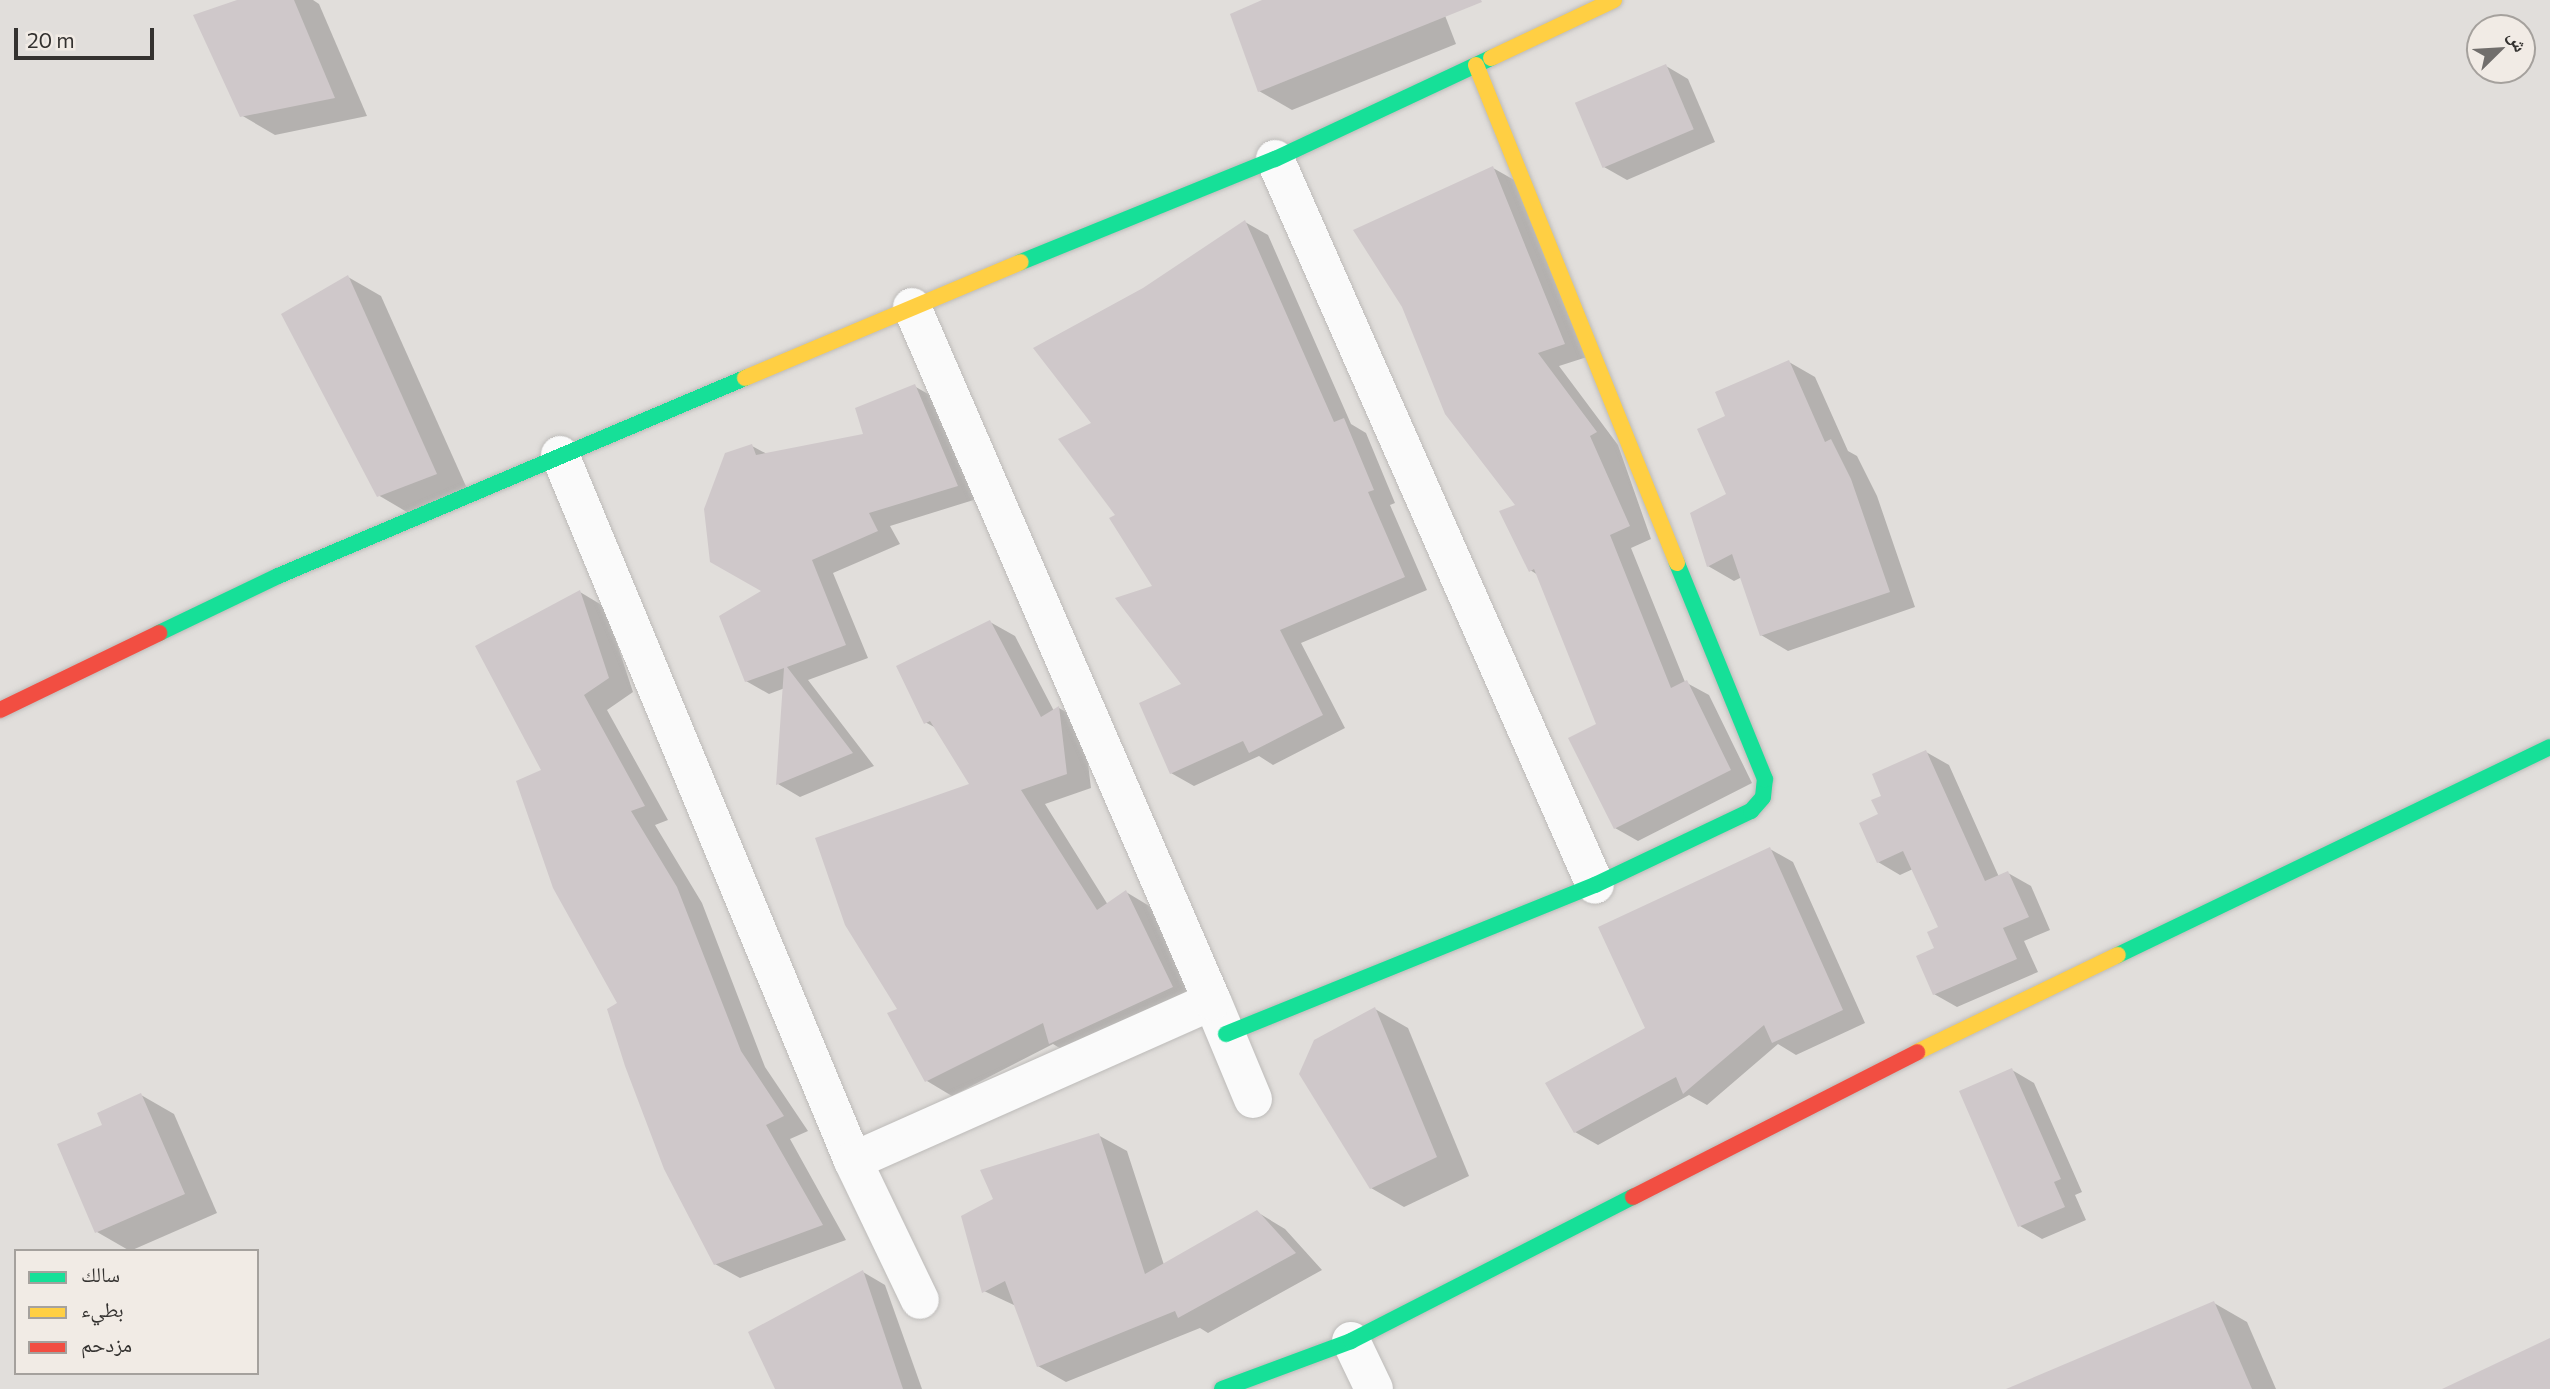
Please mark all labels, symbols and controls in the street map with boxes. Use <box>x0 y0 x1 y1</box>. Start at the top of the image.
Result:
scale bar <box>18 14 158 58</box>
north arrow <box>2466 14 2536 84</box>
text: 20 m <box>27 27 75 52</box>
text: ش <box>2504 27 2533 55</box>
legend <box>14 1249 259 1375</box>
text: سالك <box>81 1261 120 1286</box>
text: بطيء <box>81 1296 124 1321</box>
text: مزدحم <box>81 1331 132 1356</box>

